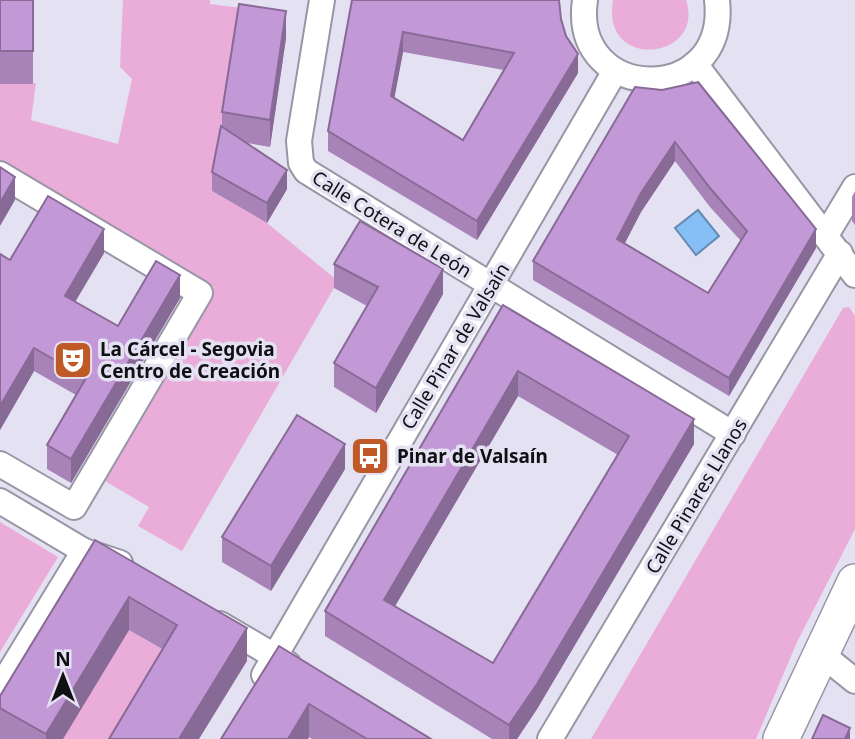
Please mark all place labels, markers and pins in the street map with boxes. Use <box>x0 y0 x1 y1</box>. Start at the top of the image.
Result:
place label: La Cárcel - Segovia Centro de Creación <box>100 336 280 384</box>
theatre icon: La Cárcel - Segovia Centro de Creación <box>52 339 94 381</box>
bus stop icon: Pinar de Valsaín <box>349 435 391 477</box>
place label: Pinar de Valsaín <box>397 443 548 469</box>

